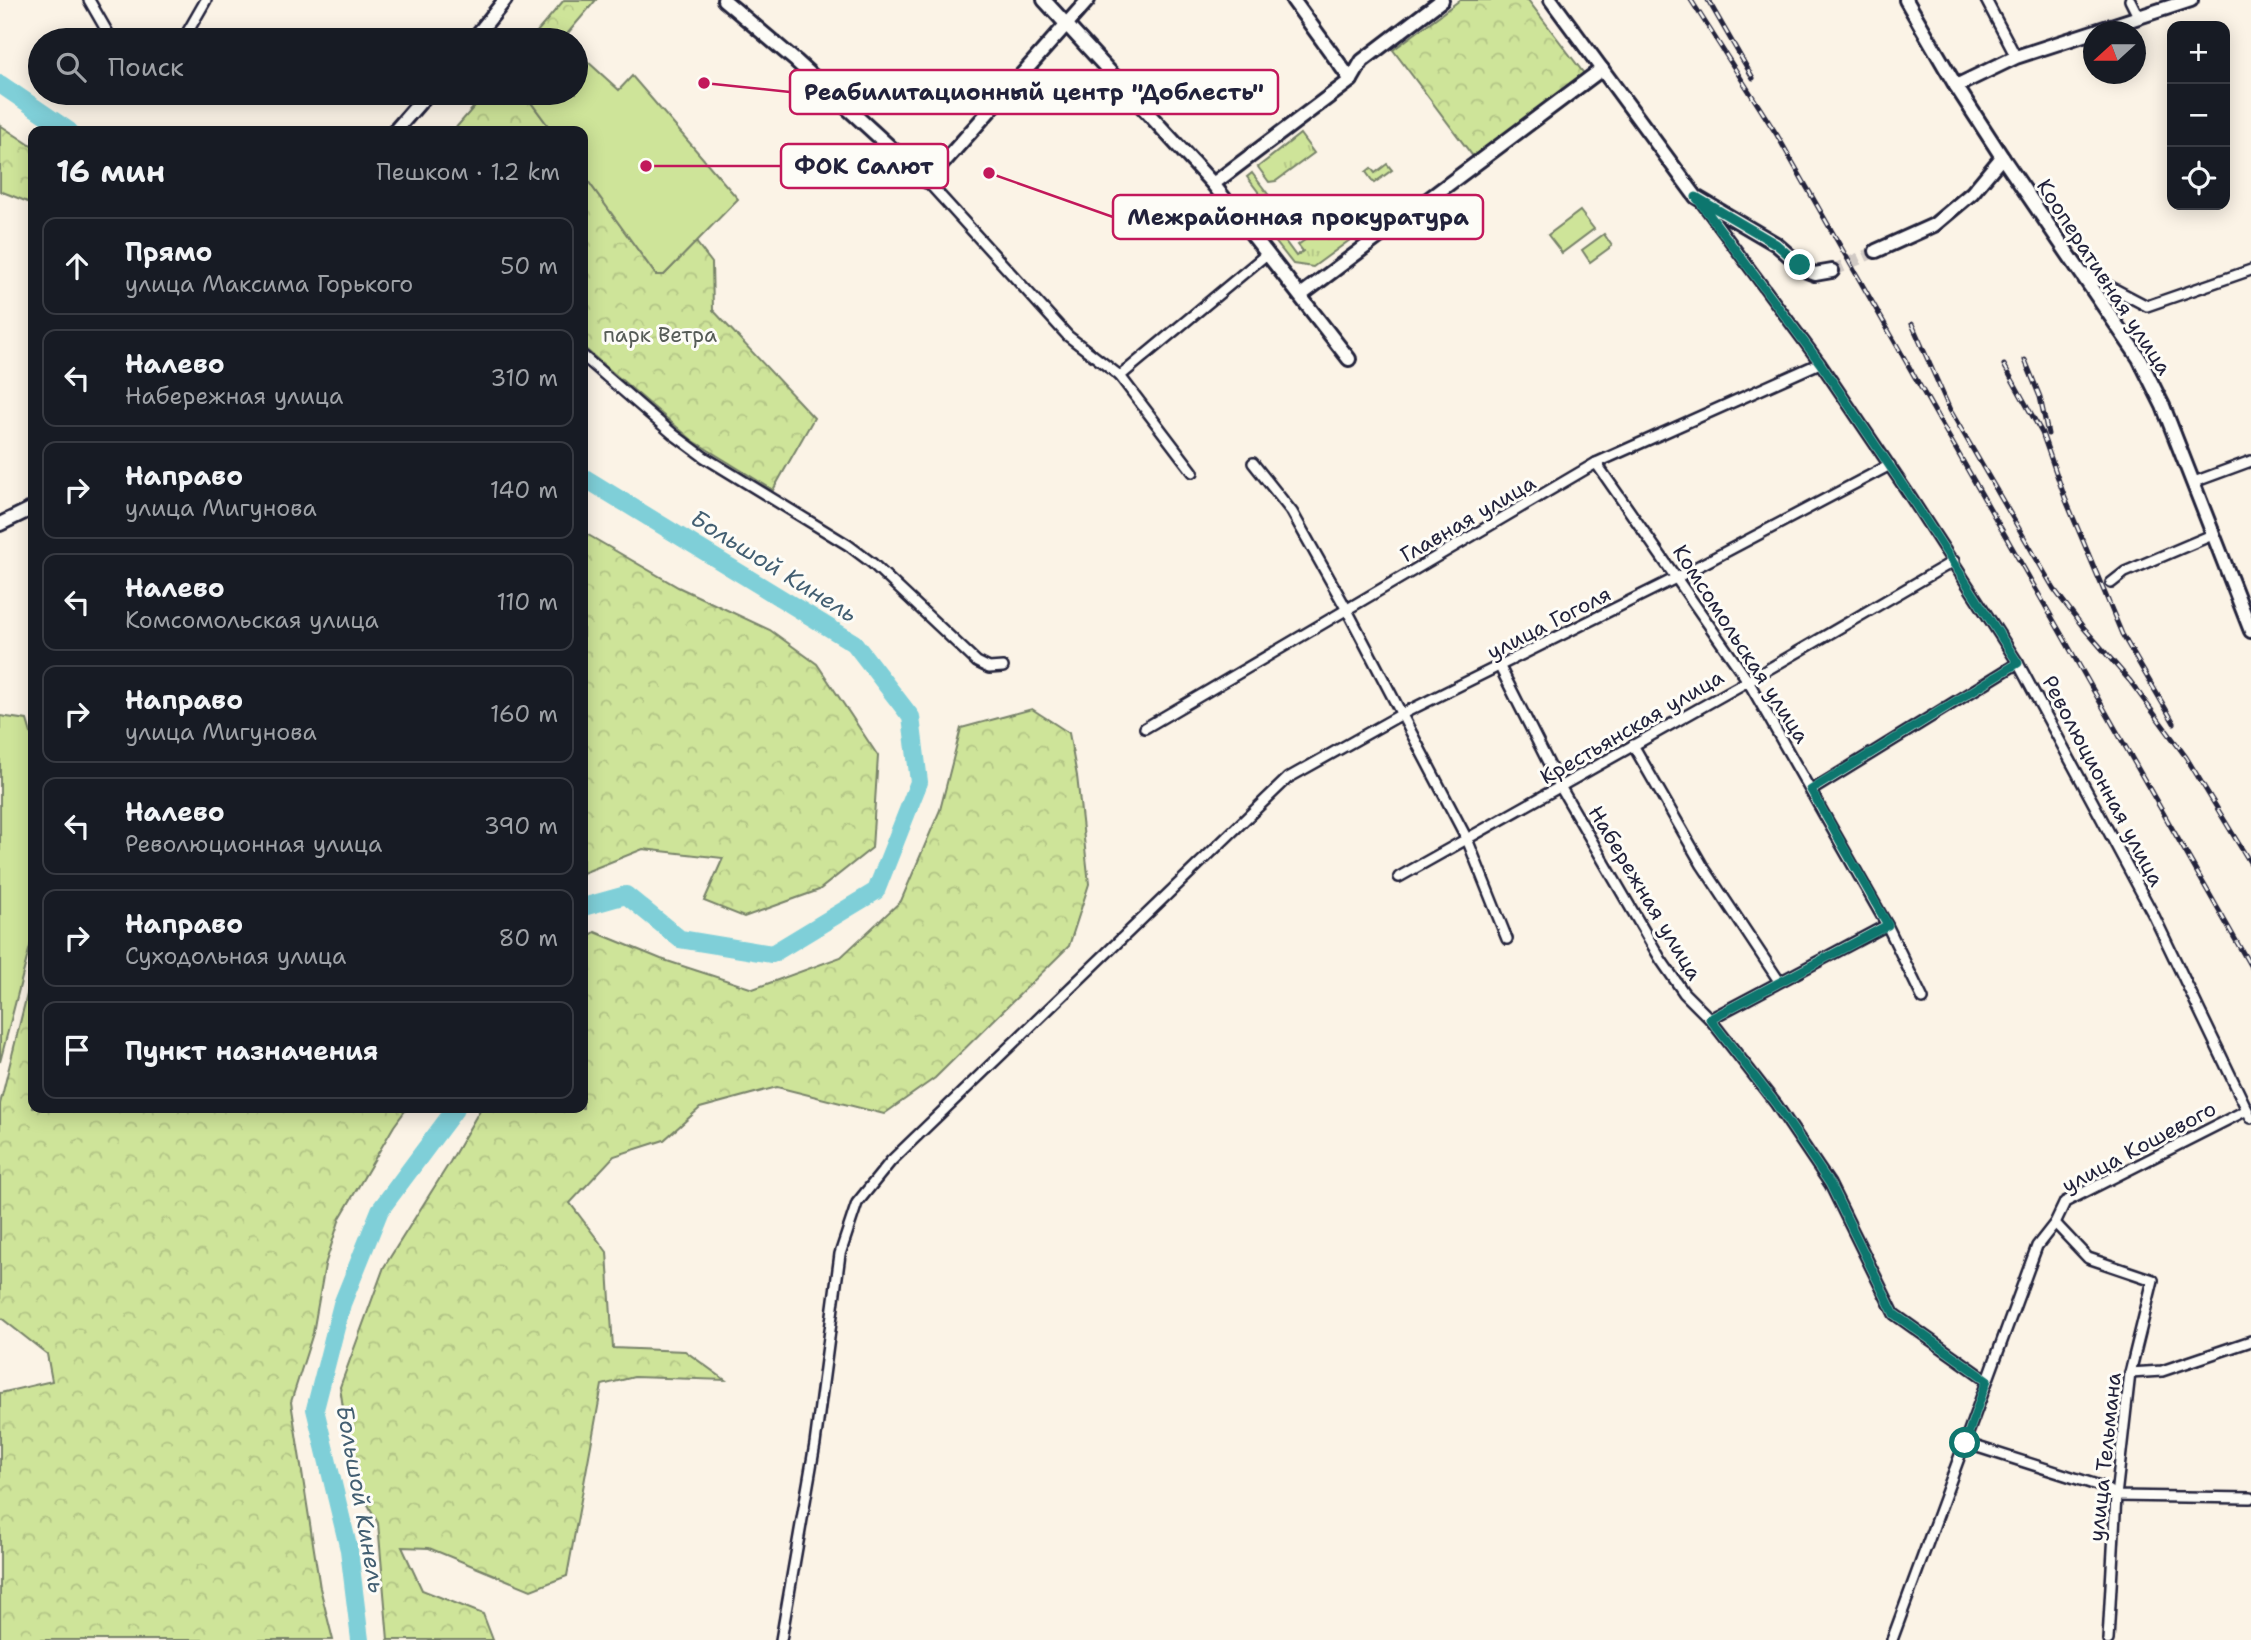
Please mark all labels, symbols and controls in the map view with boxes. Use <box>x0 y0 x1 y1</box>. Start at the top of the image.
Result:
north arrow <box>2083 21 2146 84</box>
map controls <box>2167 21 2230 210</box>
button: + <box>2167 21 2230 84</box>
search box <box>28 28 588 105</box>
icon: search <box>52 48 90 86</box>
text: Поиск <box>108 49 184 84</box>
callout: Реабилитационный центр "Доблесть" <box>790 70 1278 114</box>
text: Реабилитационный центр "Доблесть" <box>804 77 1264 107</box>
button: − <box>2167 84 2230 147</box>
callout: ФОК Салют <box>781 144 948 188</box>
button: locate <box>2167 147 2230 210</box>
text: 16 мин <box>56 151 165 192</box>
text: ФОК Салют <box>794 151 934 181</box>
text: Пешком · 1.2 km <box>377 157 560 187</box>
street label: Кооперативная улица <box>2030 174 2178 380</box>
callout: Межрайонная прокуратура <box>1113 195 1483 239</box>
text: Межрайонная прокуратура <box>1127 202 1469 232</box>
text: Прямо <box>125 234 213 269</box>
icon: ahead <box>58 247 96 285</box>
route end <box>1784 249 1815 280</box>
text: 50 m <box>500 251 558 281</box>
text: улица Максима Горького <box>125 269 413 299</box>
park label: парк Ветра <box>603 321 717 349</box>
text: Налево <box>125 346 225 381</box>
icon: left <box>58 359 96 397</box>
text: 310 m <box>490 363 558 393</box>
text: Набережная улица <box>125 381 343 411</box>
text: Направо <box>125 458 243 493</box>
street label: Главная улица <box>1395 469 1541 569</box>
icon: right <box>58 471 96 509</box>
text: 140 m <box>490 475 558 505</box>
text: улица Мигунова <box>125 493 317 523</box>
water label: Большой Кинель <box>685 503 863 629</box>
street label: Комсомольская улица <box>1666 539 1816 749</box>
text: Налево <box>125 570 225 605</box>
street label: улица Гоголя <box>1482 580 1616 666</box>
icon: left <box>58 583 96 621</box>
text: 110 m <box>496 587 558 617</box>
text: Комсомольская улица <box>125 605 379 635</box>
street label: Крестьянская улица <box>1535 663 1729 791</box>
street label: Революционная улица <box>2035 671 2171 891</box>
text: Направо <box>125 682 243 717</box>
icon: right <box>58 695 96 733</box>
text: 160 m <box>490 699 558 729</box>
text: улица Мигунова <box>125 717 317 747</box>
text: Налево <box>125 794 225 829</box>
street label: Набережная улица <box>1582 800 1708 986</box>
icon: left <box>58 807 96 845</box>
text: 390 m <box>484 811 558 841</box>
text: Революционная улица <box>125 829 382 859</box>
text: Направо <box>125 906 243 941</box>
icon: right <box>58 919 96 957</box>
text: 80 m <box>499 923 558 953</box>
text: Суходольная улица <box>125 941 346 971</box>
icon: arrive <box>58 1031 96 1069</box>
text: Пункт назначения <box>125 1033 378 1068</box>
street label: улица Кошевого <box>2057 1095 2221 1199</box>
street label: улица Тельмана <box>2082 1371 2128 1543</box>
water label: Большой Кинель <box>330 1403 392 1595</box>
route start <box>1949 1427 1980 1458</box>

